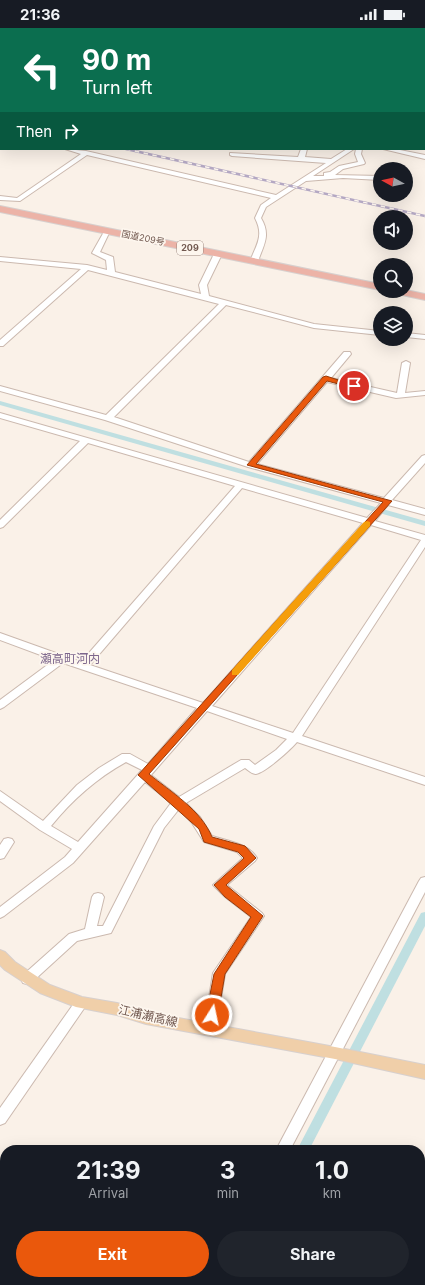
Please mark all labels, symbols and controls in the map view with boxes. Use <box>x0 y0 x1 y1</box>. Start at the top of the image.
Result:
text: 21:36 <box>20 5 60 24</box>
text: 90 m <box>82 43 151 77</box>
icon: left <box>16 44 68 96</box>
text: Turn left <box>82 77 152 98</box>
icon: right <box>60 120 82 142</box>
text: Then <box>16 122 52 141</box>
north arrow <box>373 162 413 202</box>
map controls <box>373 162 413 346</box>
button: sound <box>373 210 413 250</box>
street label: 国道209号 <box>121 228 166 247</box>
road number: 209 <box>177 241 203 255</box>
button: search <box>373 258 413 298</box>
button: layers <box>373 306 413 346</box>
pin <box>337 369 371 403</box>
icon: arrive <box>343 375 365 397</box>
district label: 瀬高町河内 <box>40 651 100 666</box>
position arrow <box>191 994 233 1036</box>
street label: 江浦瀬高線 <box>117 1001 179 1030</box>
text: 21:39 <box>76 1156 141 1185</box>
text: 3 <box>220 1156 236 1185</box>
text: 1.0 <box>315 1156 349 1185</box>
text: Arrival <box>88 1185 128 1201</box>
text: min <box>217 1185 239 1201</box>
text: km <box>323 1185 341 1201</box>
button: Exit <box>16 1231 209 1277</box>
button: Share <box>217 1231 409 1277</box>

